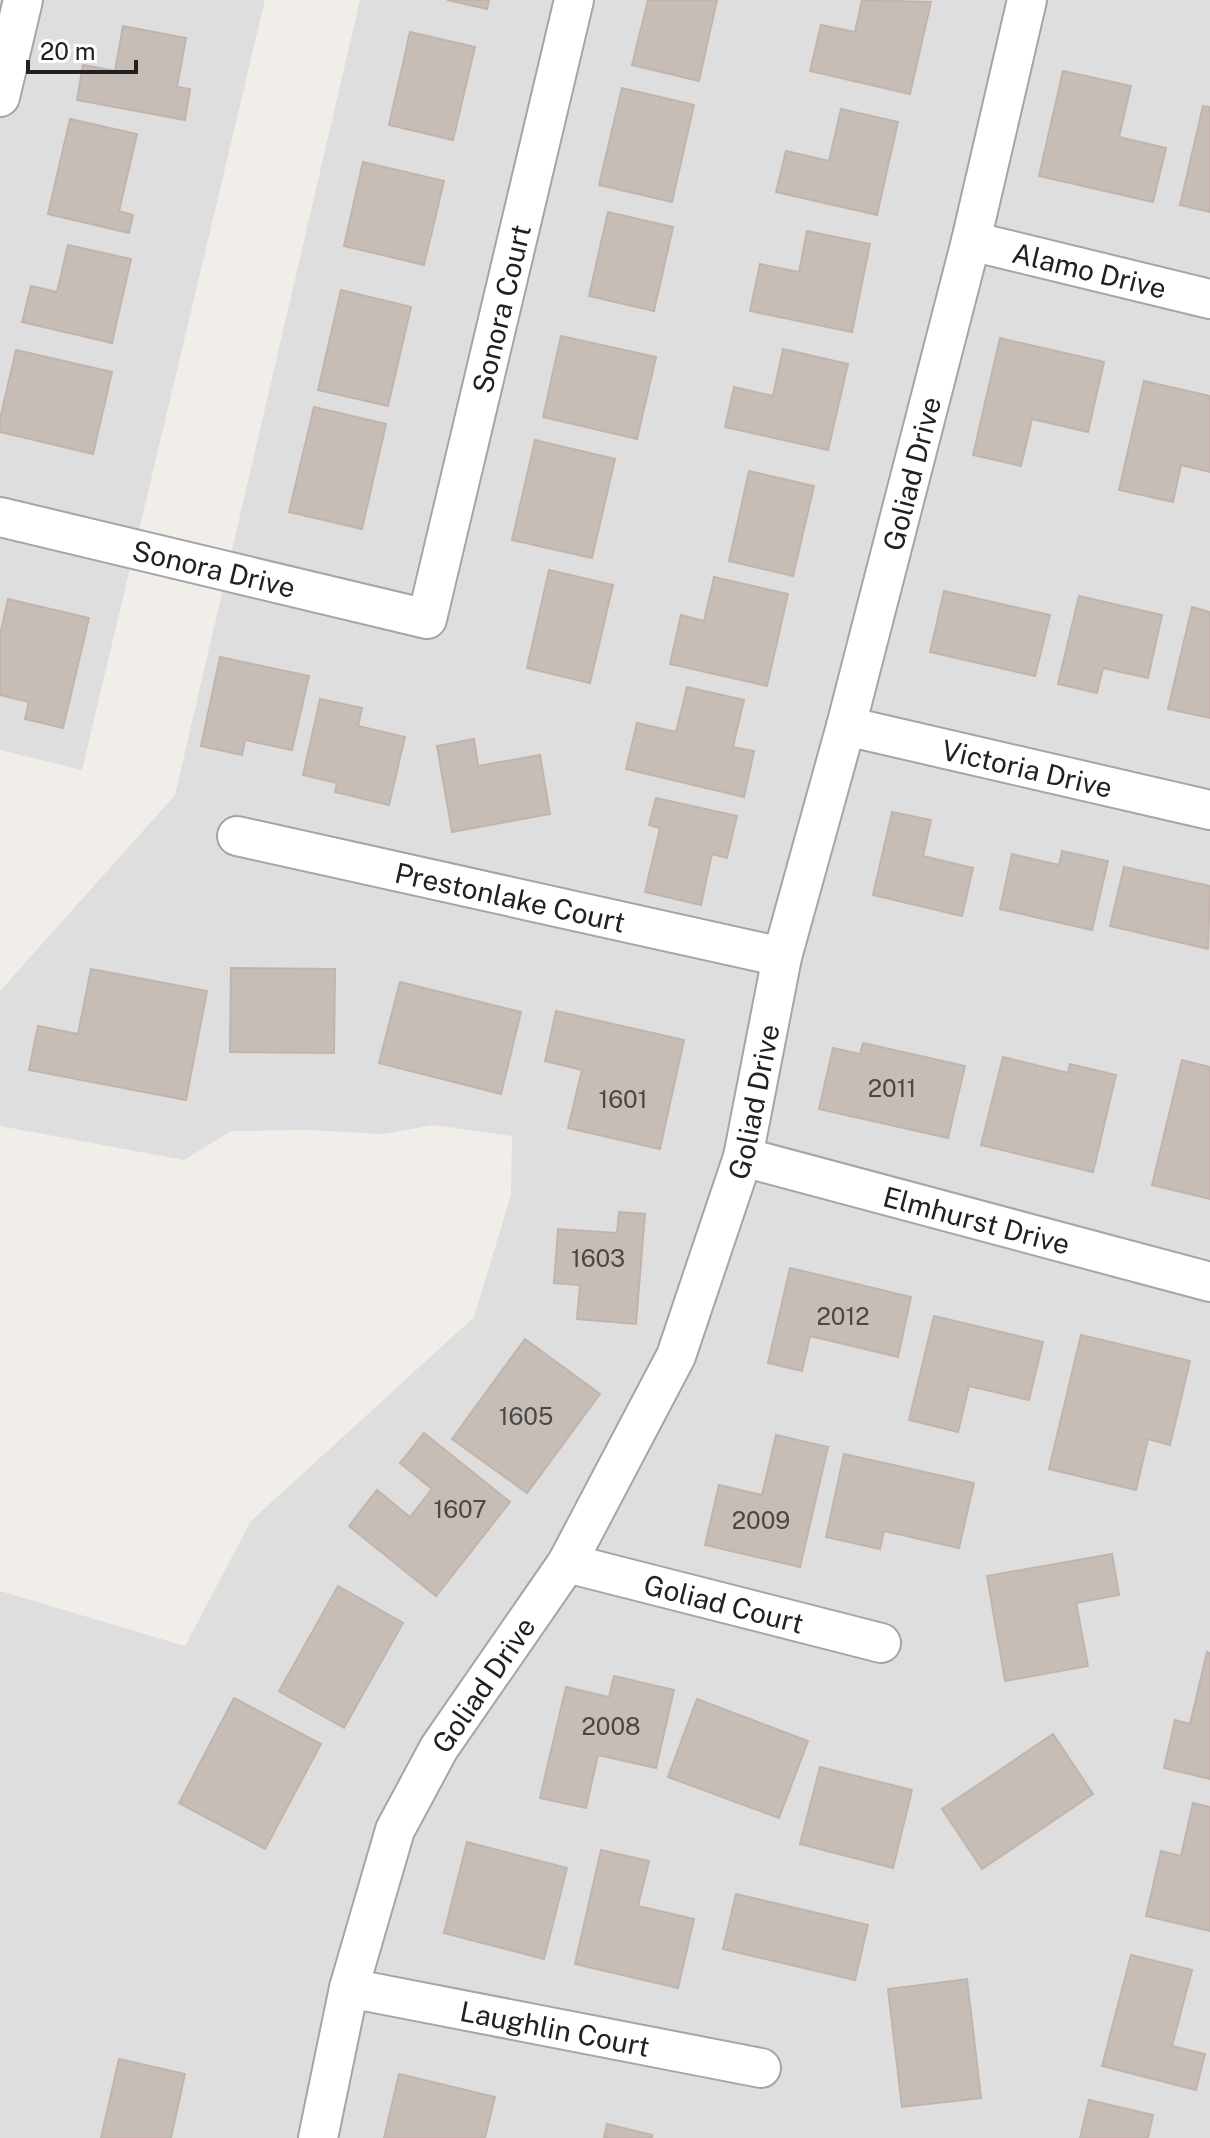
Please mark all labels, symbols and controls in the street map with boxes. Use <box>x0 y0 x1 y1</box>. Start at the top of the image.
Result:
scale bar <box>28 24 136 74</box>
text: 20 m <box>40 37 96 65</box>
street label: Sonora Court <box>465 221 537 396</box>
street label: Alamo Drive <box>1009 235 1170 304</box>
street label: Goliad Drive <box>875 393 947 554</box>
street label: Sonora Drive <box>129 533 299 603</box>
street label: Victoria Drive <box>939 732 1116 803</box>
street label: Prestonlake Court <box>392 855 629 938</box>
street label: Goliad Drive <box>720 1021 785 1184</box>
house number: 2011 <box>868 1074 916 1102</box>
house number: 1601 <box>598 1085 648 1113</box>
street label: Elmhurst Drive <box>880 1179 1074 1260</box>
house number: 1603 <box>571 1244 625 1272</box>
house number: 2012 <box>816 1302 870 1330</box>
house number: 1605 <box>499 1402 553 1430</box>
house number: 1607 <box>433 1495 487 1523</box>
house number: 2009 <box>732 1506 790 1534</box>
street label: Goliad Court <box>641 1567 807 1639</box>
street label: Goliad Drive <box>424 1610 541 1759</box>
house number: 2008 <box>582 1712 640 1740</box>
street label: Laughlin Court <box>458 1993 653 2063</box>

